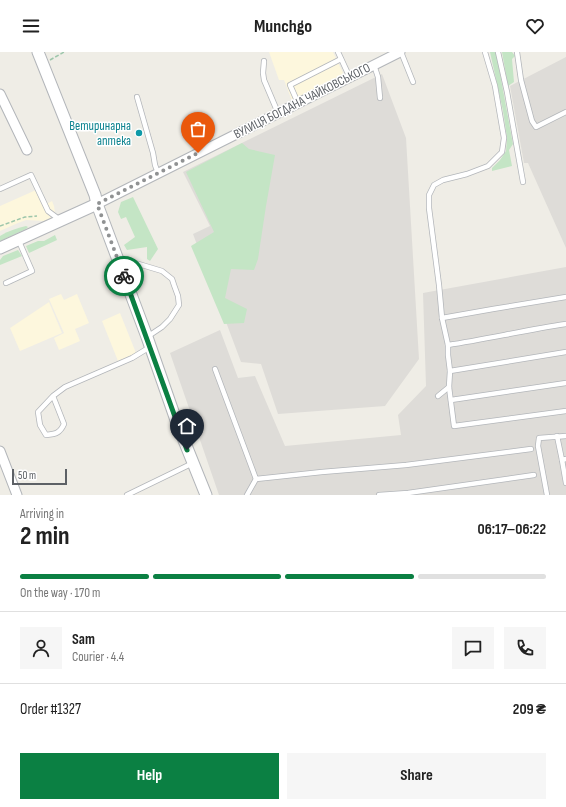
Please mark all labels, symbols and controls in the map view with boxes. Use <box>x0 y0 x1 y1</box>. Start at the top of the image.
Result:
icon: menu <box>20 15 42 37</box>
icon: heart <box>524 15 546 37</box>
text: Munchgo <box>254 16 312 37</box>
street label: ВУЛИЦЯ БОГДАНА ЧАЙКОВСЬКОГО <box>231 60 373 142</box>
pin <box>181 112 215 153</box>
place label: Ветиринарна аптека <box>69 118 131 149</box>
icon: bag <box>187 118 209 140</box>
marker: Ветиринарна аптека <box>134 128 144 138</box>
courier <box>104 256 144 296</box>
icon: bike <box>113 265 135 287</box>
pin <box>170 409 204 450</box>
icon: home <box>176 415 198 437</box>
scale bar <box>12 467 67 486</box>
text: 50 m <box>18 469 36 482</box>
text: Arriving in <box>20 506 64 522</box>
text: 06:17–06:22 <box>478 520 546 539</box>
text: 2 min <box>20 521 70 552</box>
text: On the way · 170 m <box>20 585 100 601</box>
button: person <box>20 627 62 669</box>
button: chat <box>452 627 494 669</box>
button: phone <box>504 627 546 669</box>
text: Sam <box>72 630 95 649</box>
text: Courier · 4.4 <box>72 649 124 665</box>
text: Order #1327 <box>20 700 81 719</box>
text: 209 ₴ <box>513 700 546 719</box>
button: Help <box>20 753 279 799</box>
button: Share <box>287 753 546 799</box>

